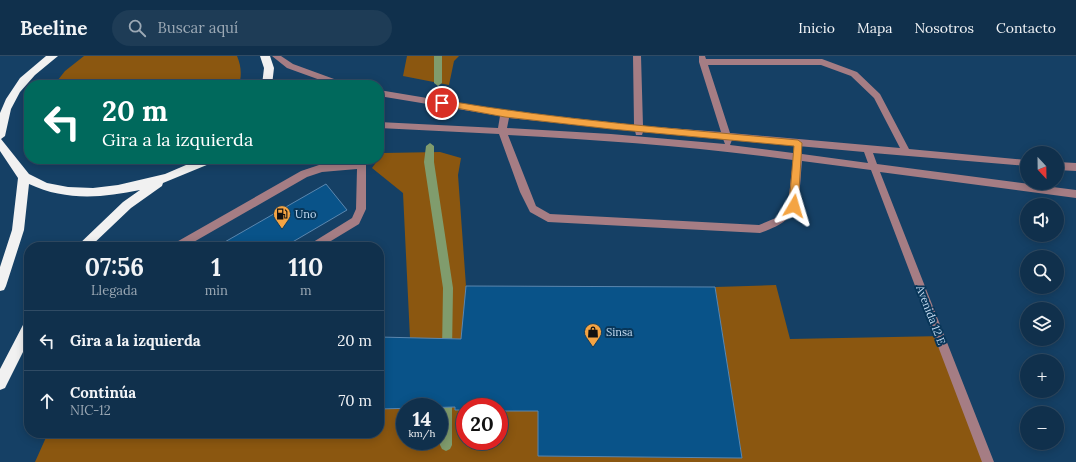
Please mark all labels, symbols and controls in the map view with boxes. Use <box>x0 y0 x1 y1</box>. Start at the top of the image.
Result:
search box <box>112 10 392 46</box>
text: Beeline <box>20 16 88 40</box>
icon: search <box>126 17 148 39</box>
text: Buscar aquí <box>158 18 238 37</box>
text: Inicio <box>798 19 835 37</box>
text: Mapa <box>857 19 893 37</box>
text: Nosotros <box>915 19 974 37</box>
text: Contacto <box>996 19 1056 37</box>
pin <box>425 86 459 120</box>
icon: arrive <box>431 92 453 114</box>
text: 20 m <box>102 93 168 129</box>
icon: left <box>36 96 88 148</box>
text: Gira a la izquierda <box>102 128 253 151</box>
north arrow <box>1020 146 1064 190</box>
map controls <box>1020 146 1064 450</box>
position arrow <box>773 185 815 227</box>
button: sound <box>1020 198 1064 242</box>
fuel station icon: Uno <box>272 204 292 229</box>
place label: Uno <box>295 207 316 221</box>
button: search <box>1020 250 1064 294</box>
text: 07:56 <box>85 252 144 283</box>
text: 1 <box>211 252 221 283</box>
text: 110 <box>289 252 323 283</box>
text: Llegada <box>91 282 138 299</box>
text: min <box>205 282 228 299</box>
text: m <box>300 282 312 299</box>
street label: Avenida 12 E <box>913 282 949 347</box>
button: layers <box>1020 302 1064 346</box>
shop icon: Sinsa <box>583 322 603 347</box>
place label: Sinsa <box>606 325 633 339</box>
icon: left <box>36 330 58 352</box>
text: Gira a la izquierda <box>70 331 201 350</box>
text: 20 m <box>337 331 372 350</box>
button: + <box>1020 354 1064 398</box>
text: Continúa <box>70 383 136 402</box>
icon: ahead <box>36 390 58 412</box>
text: 70 m <box>338 391 372 410</box>
speed limit sign: 20 <box>456 398 508 450</box>
text: NIC-12 <box>70 402 111 419</box>
text: 14 <box>412 406 432 431</box>
button: − <box>1020 406 1064 450</box>
text: km/h <box>408 427 436 440</box>

